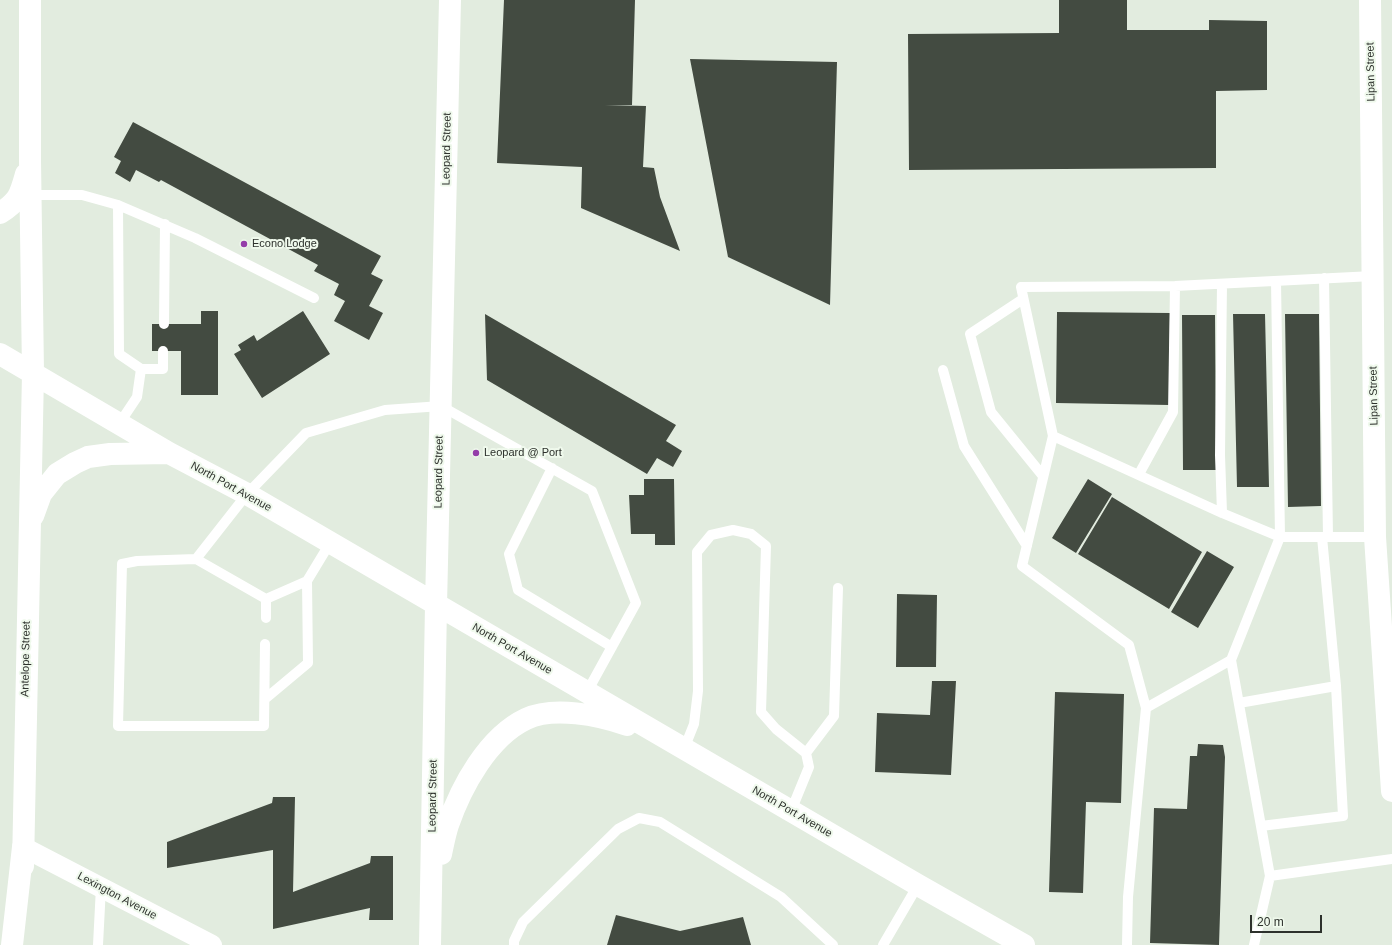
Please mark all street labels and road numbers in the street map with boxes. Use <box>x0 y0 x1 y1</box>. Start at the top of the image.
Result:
street label: Lipan Street <box>1364 42 1378 102</box>
street label: Leopard Street <box>440 113 454 185</box>
street label: Lipan Street <box>1367 366 1381 426</box>
street label: Leopard Street <box>432 436 446 508</box>
street label: North Port Avenue <box>188 459 274 515</box>
street label: Antelope Street <box>19 621 33 697</box>
street label: North Port Avenue <box>470 621 554 677</box>
street label: Leopard Street <box>426 760 440 832</box>
street label: North Port Avenue <box>750 784 834 840</box>
street label: Lexington Avenue <box>75 870 159 922</box>

